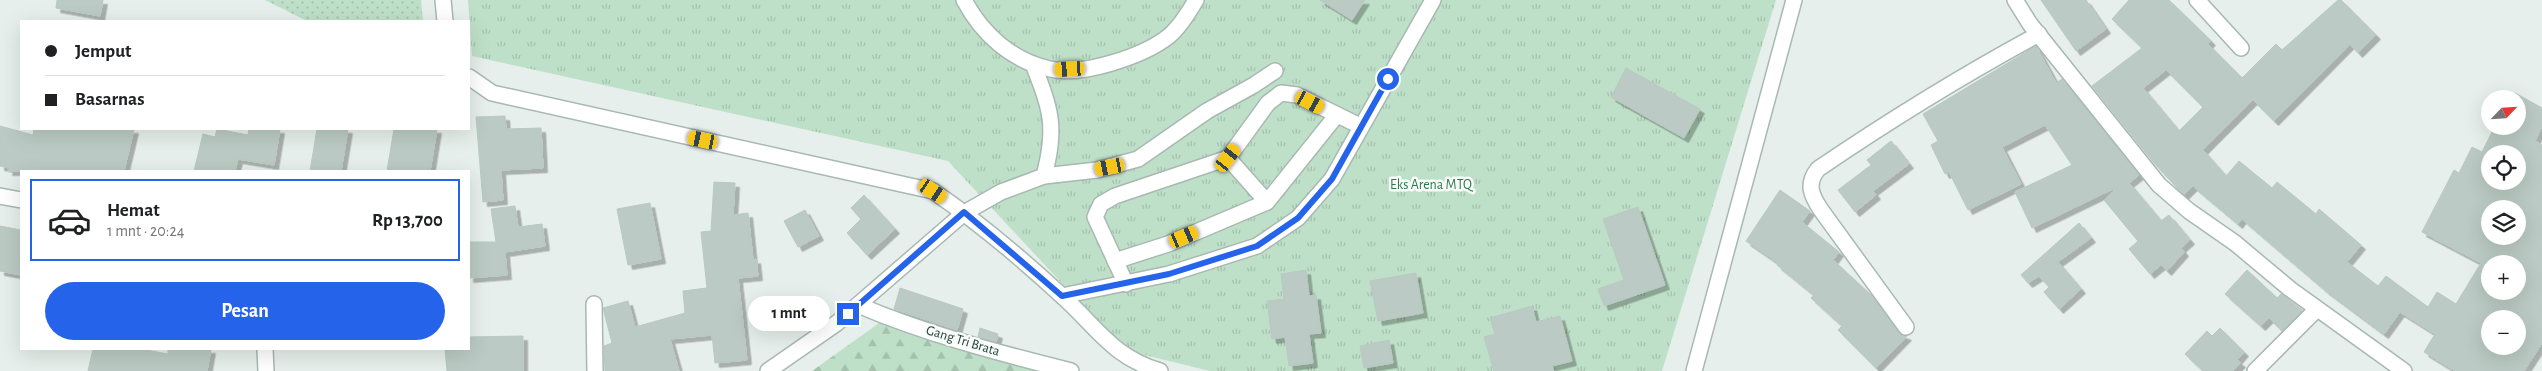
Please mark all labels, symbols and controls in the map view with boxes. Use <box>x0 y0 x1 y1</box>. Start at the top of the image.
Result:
text: Jemput <box>75 42 131 61</box>
car <box>1054 61 1085 77</box>
route start <box>1377 68 1399 90</box>
car <box>1293 88 1326 116</box>
text: Basarnas <box>75 90 145 109</box>
north arrow <box>2481 90 2526 135</box>
map controls <box>2481 90 2526 355</box>
car <box>686 130 719 150</box>
car <box>1212 142 1243 174</box>
button: locate <box>2481 145 2526 190</box>
car <box>1093 157 1126 177</box>
car <box>916 176 949 206</box>
park label: Eks Arena MTQ <box>1390 178 1474 192</box>
icon: car <box>47 198 92 243</box>
button: layers <box>2481 200 2526 245</box>
text: Hemat <box>107 201 160 220</box>
text: Rp 13,700 <box>372 211 443 230</box>
text: 1 mnt · 20:24 <box>107 223 184 239</box>
car <box>1167 224 1200 250</box>
button: + <box>2481 255 2526 300</box>
button: Pesan <box>45 282 445 340</box>
callout: 1 mnt <box>748 296 830 332</box>
route end <box>837 303 859 325</box>
text: 1 mnt <box>772 305 806 321</box>
button: − <box>2481 310 2526 355</box>
street label: Gang Tri Brata <box>924 323 1002 359</box>

